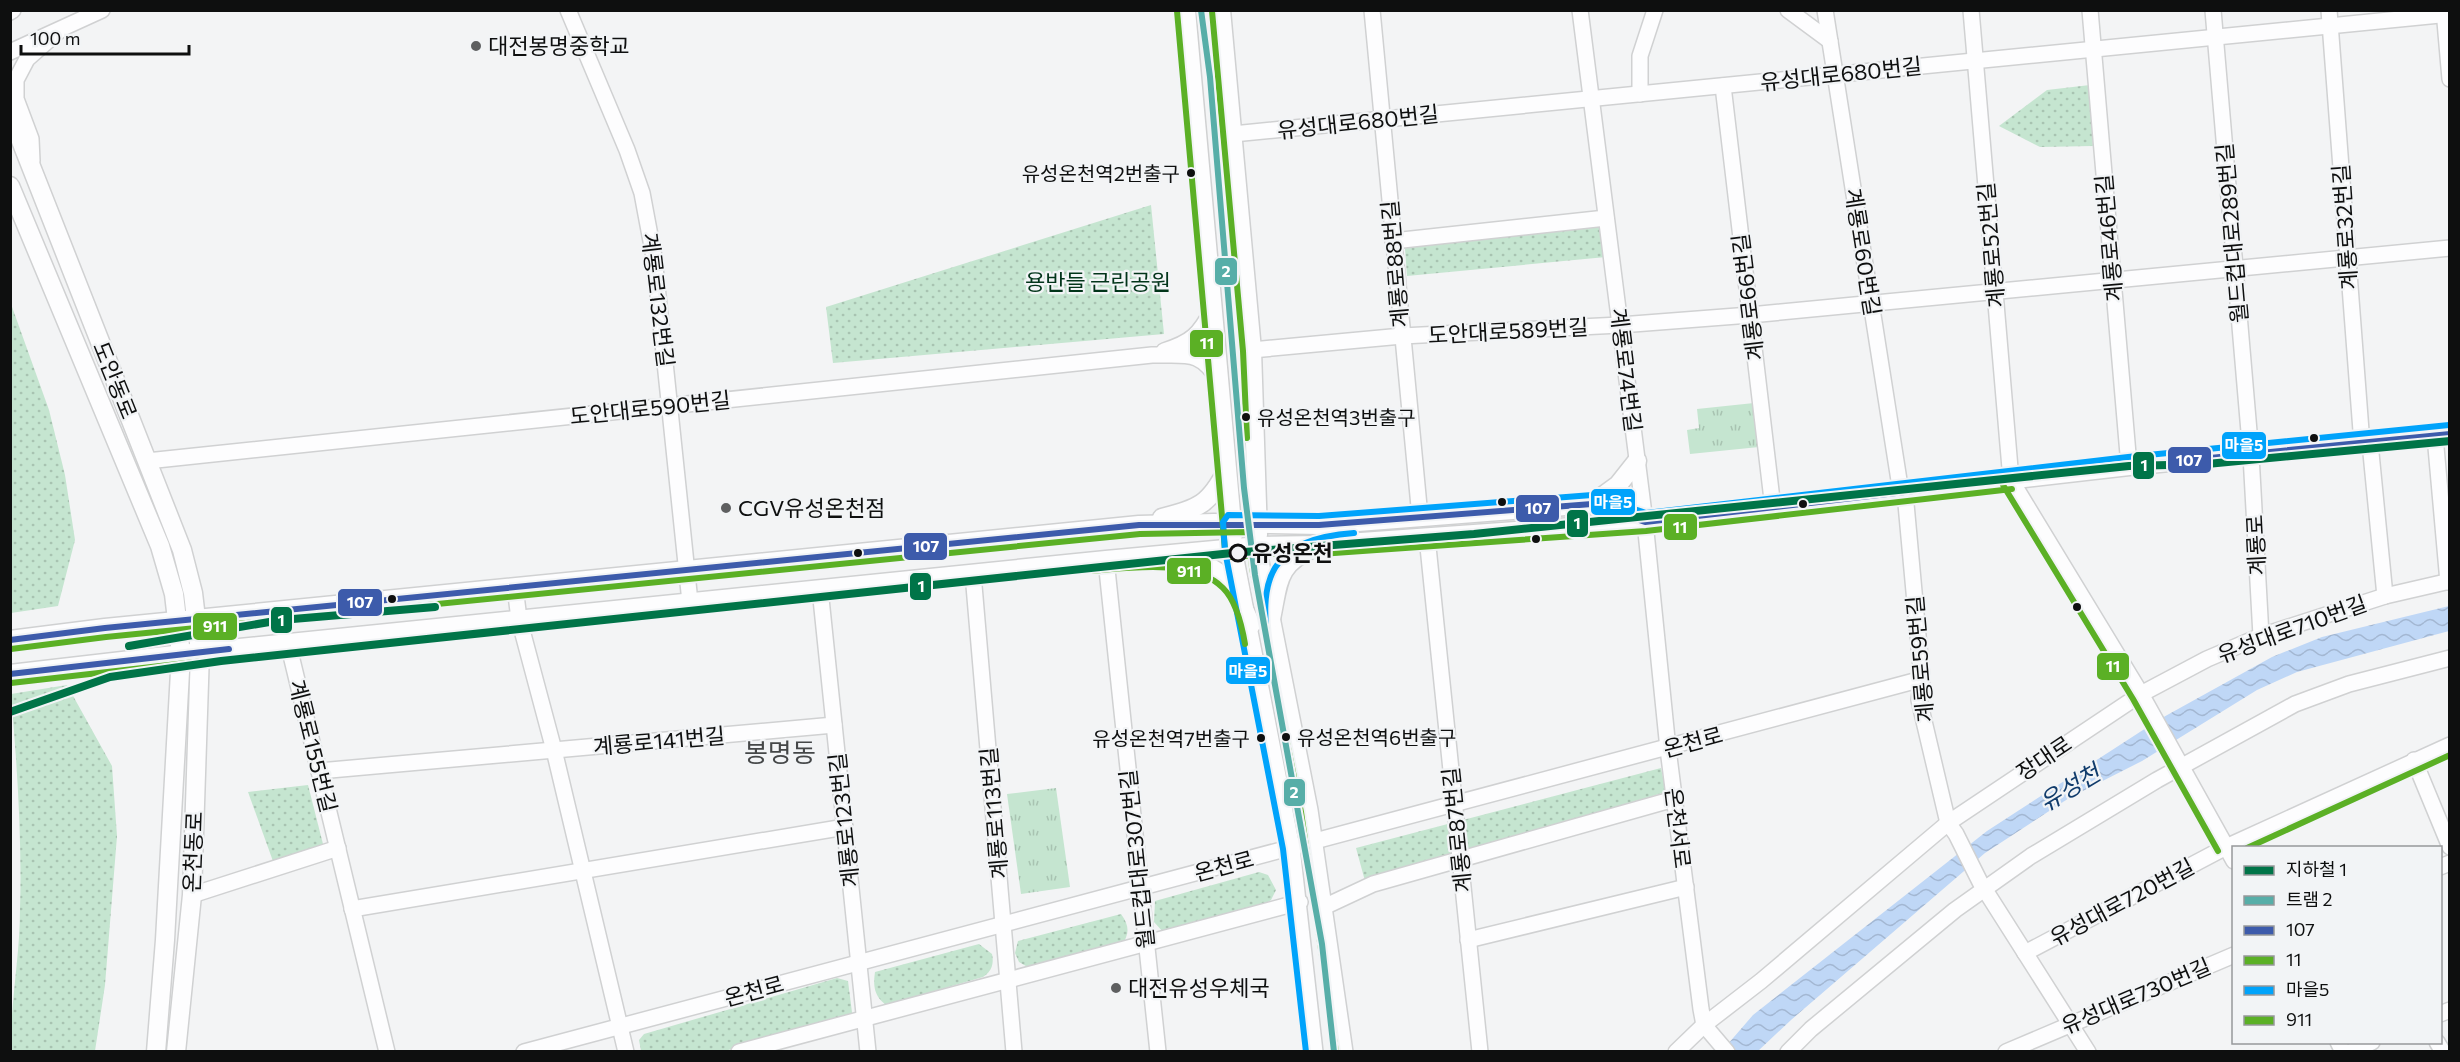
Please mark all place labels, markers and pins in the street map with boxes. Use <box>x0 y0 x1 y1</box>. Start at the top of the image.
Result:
place label: 대전봉명중학교 <box>488 32 630 59</box>
marker: 대전봉명중학교 <box>469 39 483 53</box>
place label: 유성온천역2번출구 <box>1022 161 1180 185</box>
marker: 유성온천역2번출구 <box>1185 167 1197 179</box>
place label: 유성온천역3번출구 <box>1257 405 1416 429</box>
marker: 유성온천역3번출구 <box>1240 411 1252 423</box>
unlabelled marker <box>2308 432 2320 444</box>
place label: CGV유성온천점 <box>738 494 885 521</box>
unlabelled marker <box>1496 496 1508 508</box>
unlabelled marker <box>1797 498 1809 510</box>
marker: CGV유성온천점 <box>719 501 733 515</box>
unlabelled marker <box>1530 533 1542 545</box>
place label: 유성온천 <box>1252 539 1333 566</box>
marker: 유성온천 <box>1229 544 1247 562</box>
unlabelled marker <box>852 547 864 559</box>
unlabelled marker <box>386 593 398 605</box>
unlabelled marker <box>2071 601 2083 613</box>
place label: 유성온천역6번출구 <box>1297 725 1456 749</box>
place label: 유성온천역7번출구 <box>1092 726 1250 750</box>
marker: 유성온천역6번출구 <box>1280 731 1292 743</box>
marker: 유성온천역7번출구 <box>1255 732 1267 744</box>
place label: 대전유성우체국 <box>1128 974 1270 1001</box>
marker: 대전유성우체국 <box>1109 981 1123 995</box>

